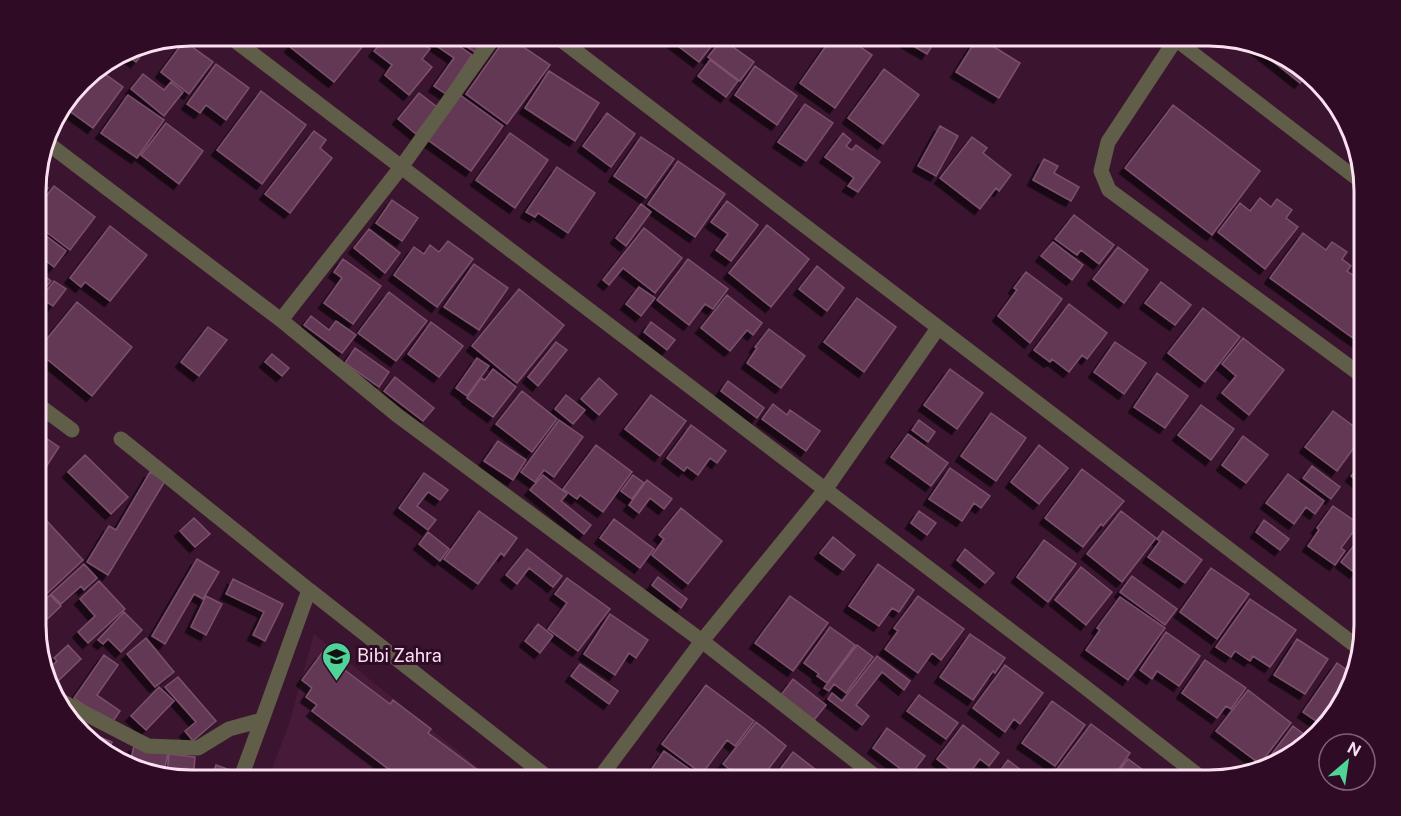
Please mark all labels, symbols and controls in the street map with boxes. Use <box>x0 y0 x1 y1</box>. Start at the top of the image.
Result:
school or university icon: Bibi Zahra <box>320 640 352 682</box>
place label: Bibi Zahra <box>357 645 442 666</box>
north arrow <box>1317 732 1377 792</box>
text: N <box>1344 738 1364 761</box>

